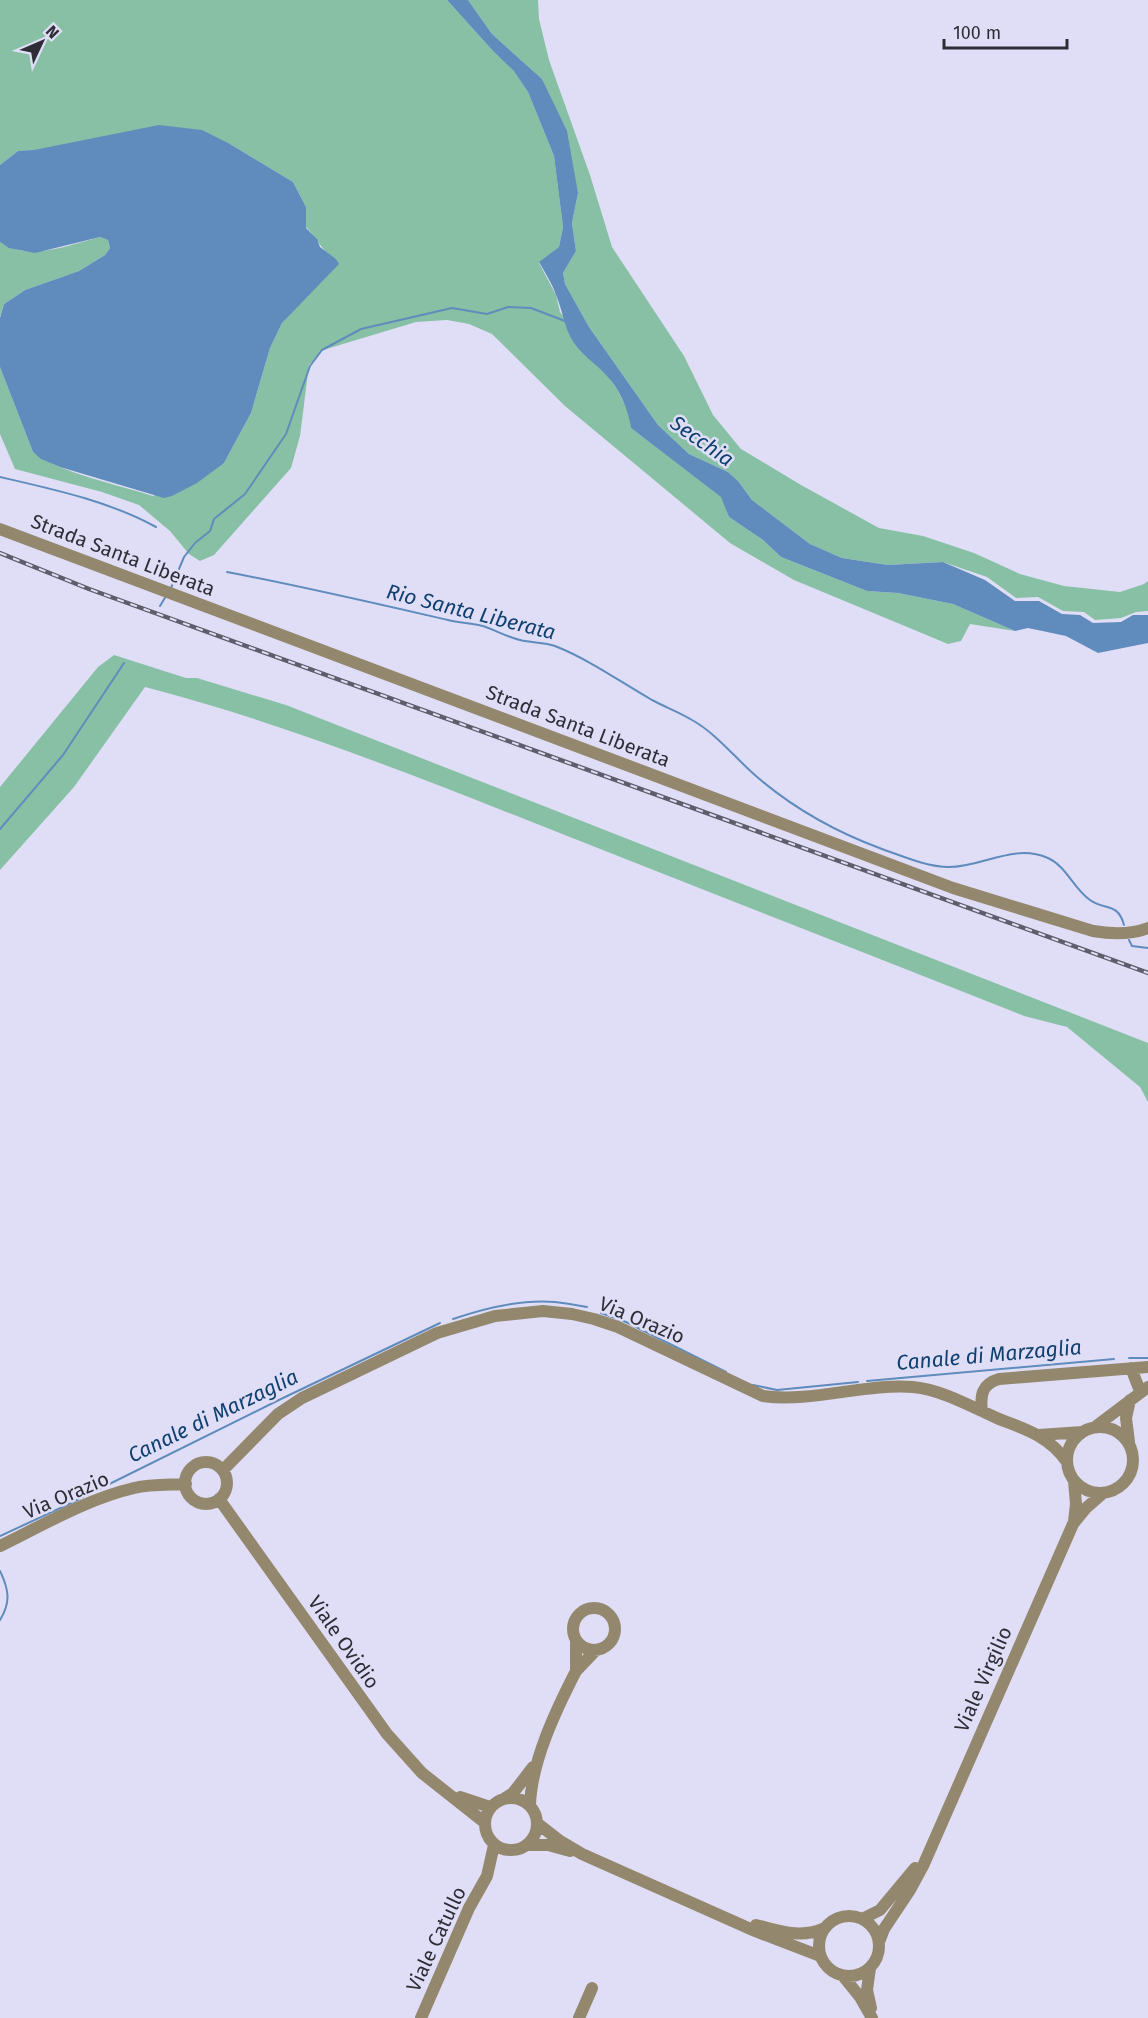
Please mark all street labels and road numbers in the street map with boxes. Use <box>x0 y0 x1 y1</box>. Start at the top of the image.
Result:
street label: Strada Santa Liberata <box>28 509 218 601</box>
street label: Strada Santa Liberata <box>483 680 673 772</box>
street label: Via Orazio <box>596 1291 688 1349</box>
street label: Via Orazio <box>20 1466 112 1524</box>
street label: Viale Ovidio <box>303 1591 385 1693</box>
street label: Viale Virgilio <box>949 1623 1017 1735</box>
street label: Viale Catullo <box>401 1883 471 1995</box>

